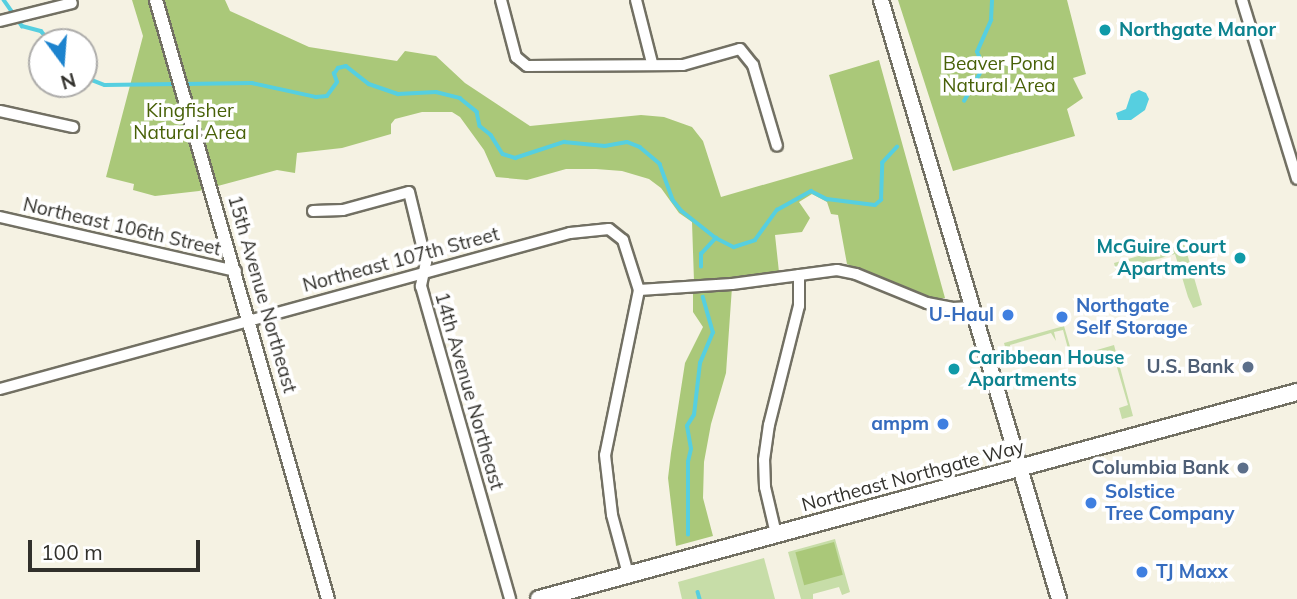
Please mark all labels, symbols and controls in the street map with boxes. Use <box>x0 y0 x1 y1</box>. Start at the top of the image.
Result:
place label: Northgate Manor <box>1119 19 1276 41</box>
marker: Northgate Manor <box>1097 22 1113 38</box>
north arrow <box>28 28 98 98</box>
park label: Beaver Pond Natural Area <box>942 53 1056 97</box>
text: N <box>58 68 78 95</box>
park label: Kingfisher Natural Area <box>133 100 247 144</box>
street label: Northeast 106th Street <box>21 193 223 261</box>
street label: 15th Avenue Northeast <box>223 193 301 395</box>
street label: Northeast 107th Street <box>300 223 502 297</box>
place label: McGuire Court Apartments <box>1096 236 1226 280</box>
marker: McGuire Court Apartments <box>1232 250 1248 266</box>
street label: 14th Avenue Northeast <box>430 290 508 492</box>
place label: Northgate Self Storage <box>1076 295 1188 339</box>
place label: U-Haul <box>929 304 994 326</box>
marker: U-Haul <box>1000 307 1016 323</box>
marker: Northgate Self Storage <box>1054 309 1070 325</box>
place label: Caribbean House Apartments <box>968 347 1125 391</box>
place label: U.S. Bank <box>1147 356 1234 378</box>
marker: U.S. Bank <box>1240 359 1256 375</box>
marker: Caribbean House Apartments <box>946 361 962 377</box>
place label: ampm <box>871 413 929 435</box>
marker: ampm <box>935 416 951 432</box>
street label: Northeast Northgate Way <box>799 435 1027 517</box>
place label: Columbia Bank <box>1091 457 1229 479</box>
marker: Columbia Bank <box>1235 460 1251 476</box>
place label: Solstice Tree Company <box>1105 481 1235 525</box>
marker: Solstice Tree Company <box>1083 495 1099 511</box>
scale bar <box>32 526 203 570</box>
text: 100 m <box>41 539 103 565</box>
place label: TJ Maxx <box>1156 561 1228 583</box>
marker: TJ Maxx <box>1134 564 1150 580</box>

